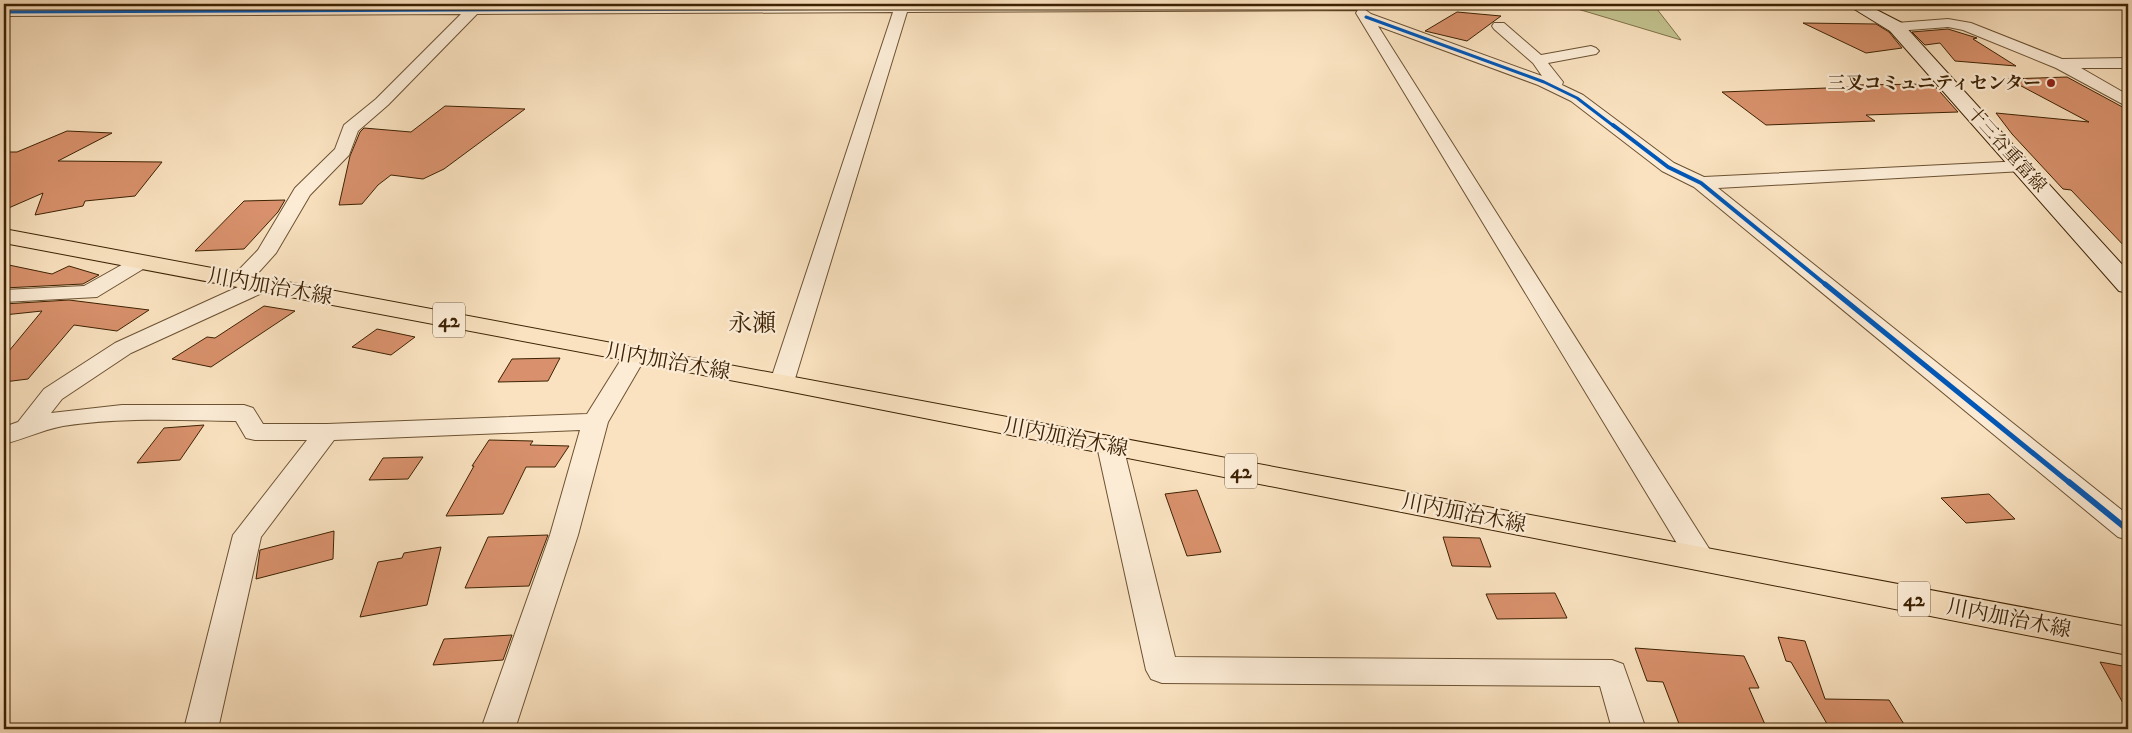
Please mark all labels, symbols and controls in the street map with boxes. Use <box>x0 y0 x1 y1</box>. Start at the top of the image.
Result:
place label: 三叉コミュニティセンター <box>1828 73 2041 95</box>
marker: 三叉コミュニティセンター <box>2045 77 2057 89</box>
street label: 十三谷重富線 <box>1962 102 2051 197</box>
street label: 川内加治木線 <box>206 263 334 311</box>
road number: 42 <box>433 302 465 338</box>
district label: 永瀬 <box>728 309 776 339</box>
street label: 川内加治木線 <box>604 338 732 386</box>
street label: 川内加治木線 <box>1001 413 1130 463</box>
road number: 42 <box>1225 454 1257 488</box>
street label: 川内加治木線 <box>1399 489 1528 539</box>
road number: 42 <box>1898 582 1930 616</box>
street label: 川内加治木線 <box>1944 594 2073 644</box>

